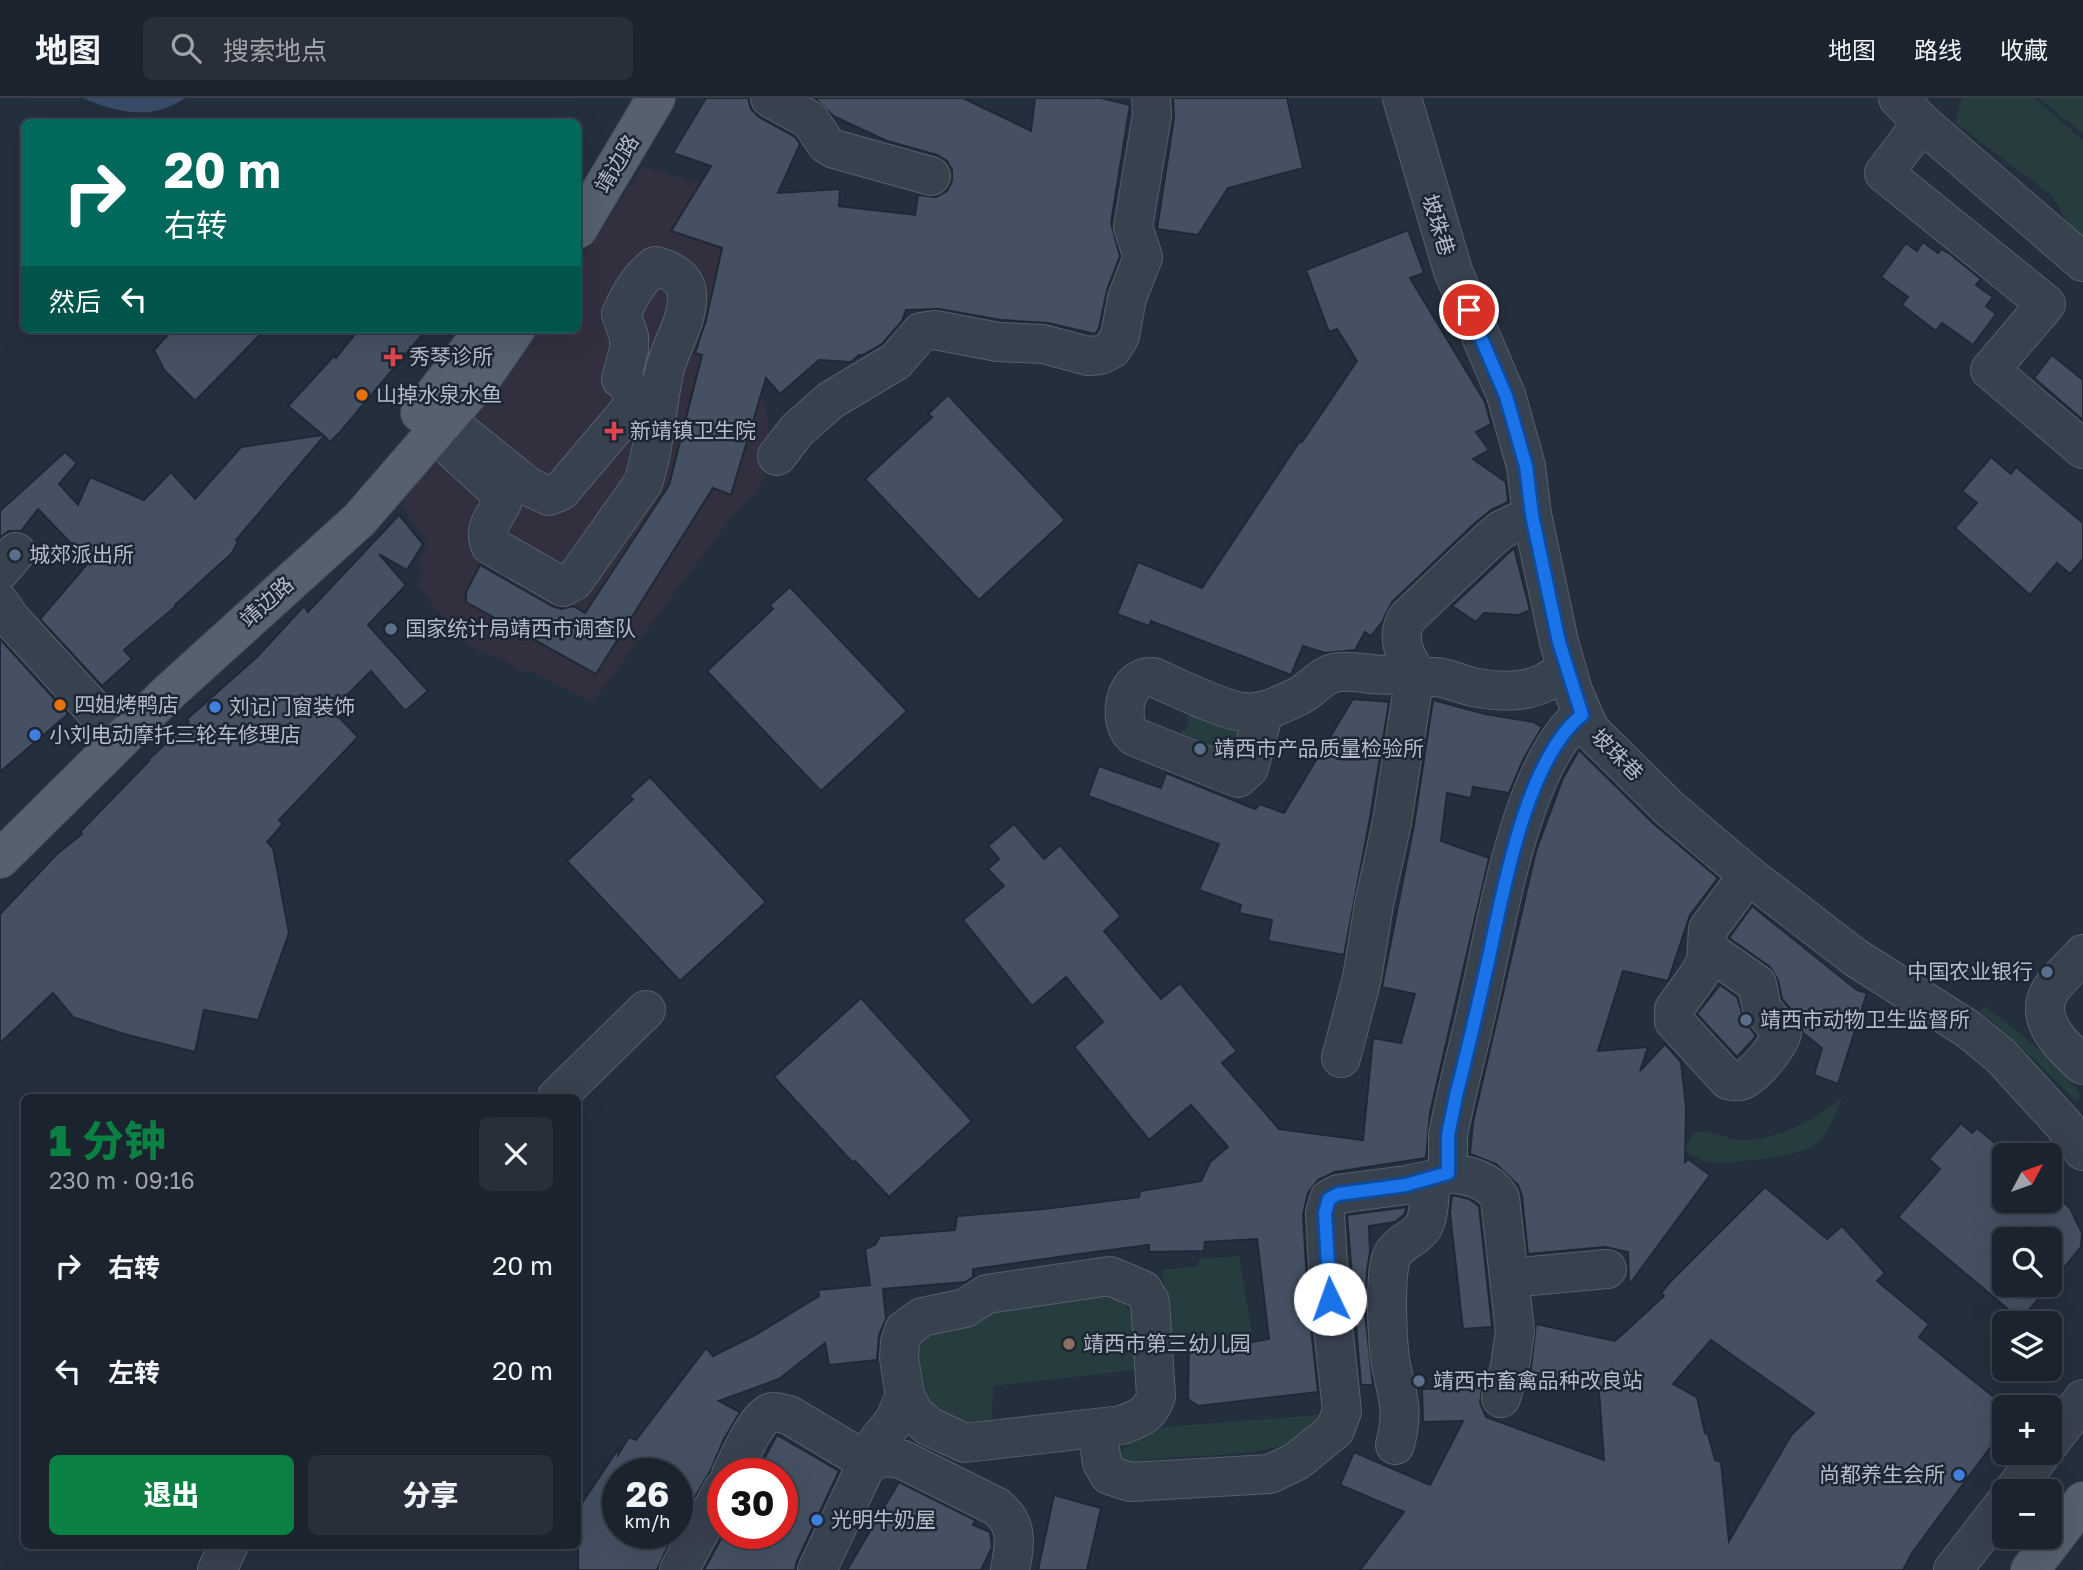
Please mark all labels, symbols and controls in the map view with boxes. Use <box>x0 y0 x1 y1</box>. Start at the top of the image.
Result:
search box <box>143 17 633 80</box>
icon: search <box>167 29 205 67</box>
text: 地图 <box>35 30 101 69</box>
text: 搜索地点 <box>223 35 327 66</box>
text: 地图 <box>1828 35 1876 64</box>
text: 路线 <box>1914 35 1962 64</box>
text: 收藏 <box>2000 35 2048 64</box>
street label: 靖边路 <box>589 130 644 197</box>
text: 20 m <box>164 140 281 199</box>
icon: right <box>49 147 140 238</box>
street label: 坡珠巷 <box>1417 191 1461 259</box>
text: 右转 <box>164 206 228 244</box>
icon: left <box>115 280 153 318</box>
pin <box>1439 280 1499 340</box>
text: 然后 <box>49 286 101 317</box>
icon: arrive <box>1450 291 1488 329</box>
place label: 秀琴诊所 <box>409 343 493 369</box>
marker: 秀琴诊所 <box>383 347 403 367</box>
place label: 山掉水泉水鱼 <box>376 381 502 407</box>
marker: 山掉水泉水鱼 <box>354 387 370 403</box>
place label: 新靖镇卫生院 <box>630 417 756 443</box>
marker: 新靖镇卫生院 <box>604 421 624 441</box>
place label: 城郊派出所 <box>29 541 134 567</box>
marker: 城郊派出所 <box>7 547 23 563</box>
street label: 靖边路 <box>234 571 298 632</box>
place label: 国家统计局靖西市调查队 <box>405 615 636 641</box>
marker: 国家统计局靖西市调查队 <box>383 621 399 637</box>
place label: 四姐烤鸭店 <box>74 691 179 717</box>
place label: 刘记门窗装饰 <box>229 693 355 719</box>
marker: 四姐烤鸭店 <box>52 697 68 713</box>
marker: 刘记门窗装饰 <box>207 699 223 715</box>
place label: 小刘电动摩托三轮车修理店 <box>49 721 301 747</box>
street label: 坡珠巷 <box>1586 723 1649 786</box>
marker: 小刘电动摩托三轮车修理店 <box>27 727 43 743</box>
place label: 靖西市产品质量检验所 <box>1214 735 1424 761</box>
marker: 靖西市产品质量检验所 <box>1192 741 1208 757</box>
place label: 中国农业银行 <box>1907 958 2033 984</box>
marker: 中国农业银行 <box>2039 964 2055 980</box>
place label: 靖西市动物卫生监督所 <box>1760 1006 1970 1032</box>
marker: 靖西市动物卫生监督所 <box>1738 1012 1754 1028</box>
text: 1 分钟 <box>49 1115 166 1165</box>
button: close <box>479 1117 553 1191</box>
north arrow <box>1992 1143 2062 1213</box>
map controls <box>1992 1143 2062 1549</box>
text: 230 m · 09:16 <box>49 1166 195 1194</box>
button: search <box>1992 1227 2062 1297</box>
icon: right <box>49 1247 87 1285</box>
text: 20 m <box>492 1250 553 1281</box>
text: 右转 <box>108 1252 160 1283</box>
position arrow <box>1293 1262 1367 1336</box>
button: layers <box>1992 1311 2062 1381</box>
place label: 靖西市第三幼儿园 <box>1083 1330 1251 1356</box>
marker: 靖西市第三幼儿园 <box>1061 1336 1077 1352</box>
icon: left <box>49 1352 87 1390</box>
text: 20 m <box>492 1355 553 1386</box>
text: 左转 <box>108 1357 160 1388</box>
place label: 靖西市畜禽品种改良站 <box>1433 1367 1643 1393</box>
marker: 靖西市畜禽品种改良站 <box>1411 1373 1427 1389</box>
button: + <box>1992 1395 2062 1465</box>
button: 退出 <box>49 1455 294 1535</box>
button: 分享 <box>308 1455 553 1535</box>
speed limit sign: 30 <box>707 1458 798 1549</box>
place label: 尚都养生会所 <box>1819 1461 1945 1487</box>
marker: 尚都养生会所 <box>1951 1467 1967 1483</box>
text: 26 <box>626 1473 669 1515</box>
button: − <box>1992 1479 2062 1549</box>
place label: 光明牛奶屋 <box>831 1506 936 1532</box>
text: km/h <box>625 1510 670 1532</box>
marker: 光明牛奶屋 <box>809 1512 825 1528</box>

